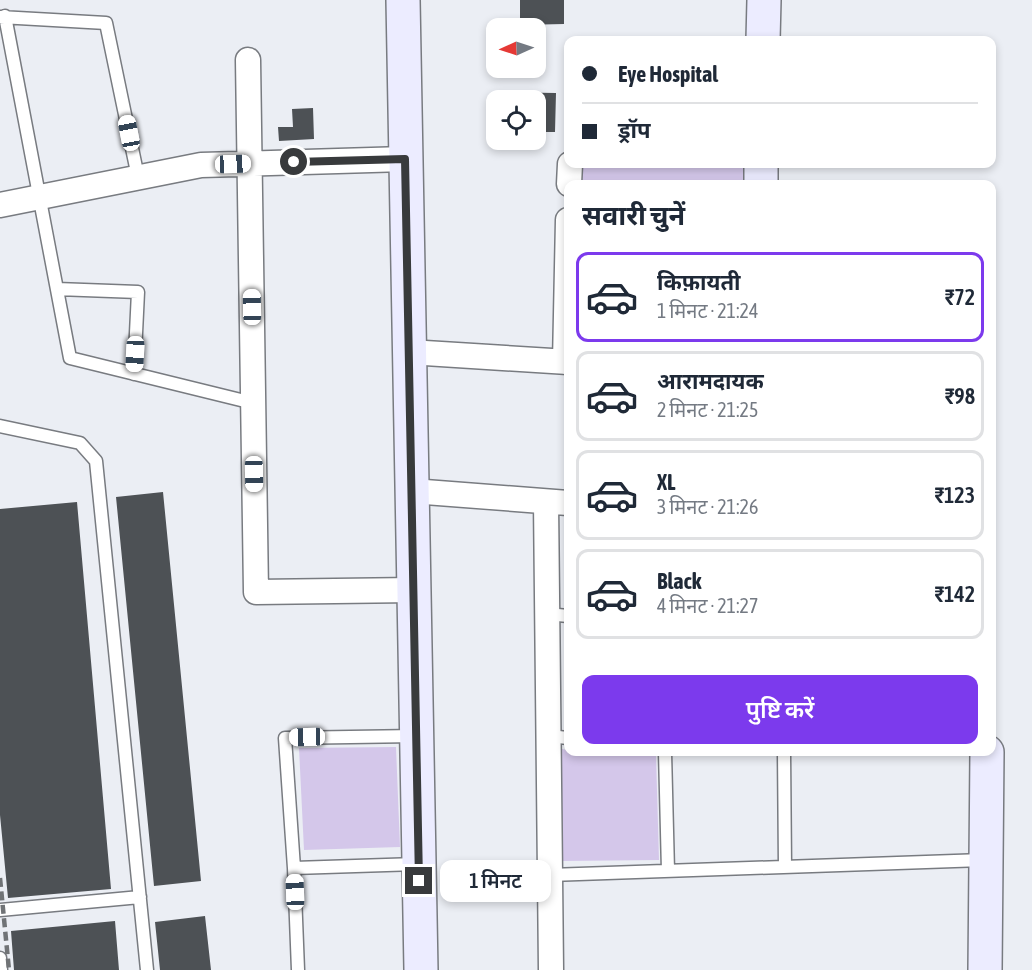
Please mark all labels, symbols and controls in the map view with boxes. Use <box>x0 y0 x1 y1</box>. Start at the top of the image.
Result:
north arrow <box>486 18 546 78</box>
map controls <box>486 18 546 150</box>
text: Eye Hospital <box>618 61 718 87</box>
button: locate <box>486 90 546 150</box>
car <box>117 114 141 152</box>
text: ड्रॉप <box>618 117 651 143</box>
route start <box>280 148 307 175</box>
car <box>215 154 251 174</box>
text: सवारी चुनें <box>582 200 685 231</box>
text: किफ़ायती <box>657 269 741 295</box>
icon: car <box>585 270 639 324</box>
text: ₹72 <box>945 284 975 310</box>
car <box>243 289 261 325</box>
text: 1 मिनट · 21:24 <box>657 299 758 322</box>
car <box>125 336 145 372</box>
text: आरामदायक <box>657 368 764 394</box>
icon: car <box>585 369 639 423</box>
text: ₹98 <box>945 383 975 409</box>
text: 2 मिनट · 21:25 <box>657 398 758 421</box>
car <box>245 456 263 492</box>
icon: car <box>585 468 639 522</box>
text: XL <box>657 469 675 495</box>
text: ₹123 <box>935 482 975 508</box>
text: 3 मिनट · 21:26 <box>657 495 758 518</box>
icon: car <box>585 567 639 621</box>
text: Black <box>657 568 701 594</box>
text: ₹142 <box>935 581 975 607</box>
text: 4 मिनट · 21:27 <box>657 594 758 617</box>
button: पुष्टि करें <box>582 675 978 744</box>
car <box>289 728 325 746</box>
callout: 1 मिनट <box>440 860 551 902</box>
route end <box>405 867 432 894</box>
text: 1 मिनट <box>469 869 522 892</box>
car <box>285 874 305 910</box>

